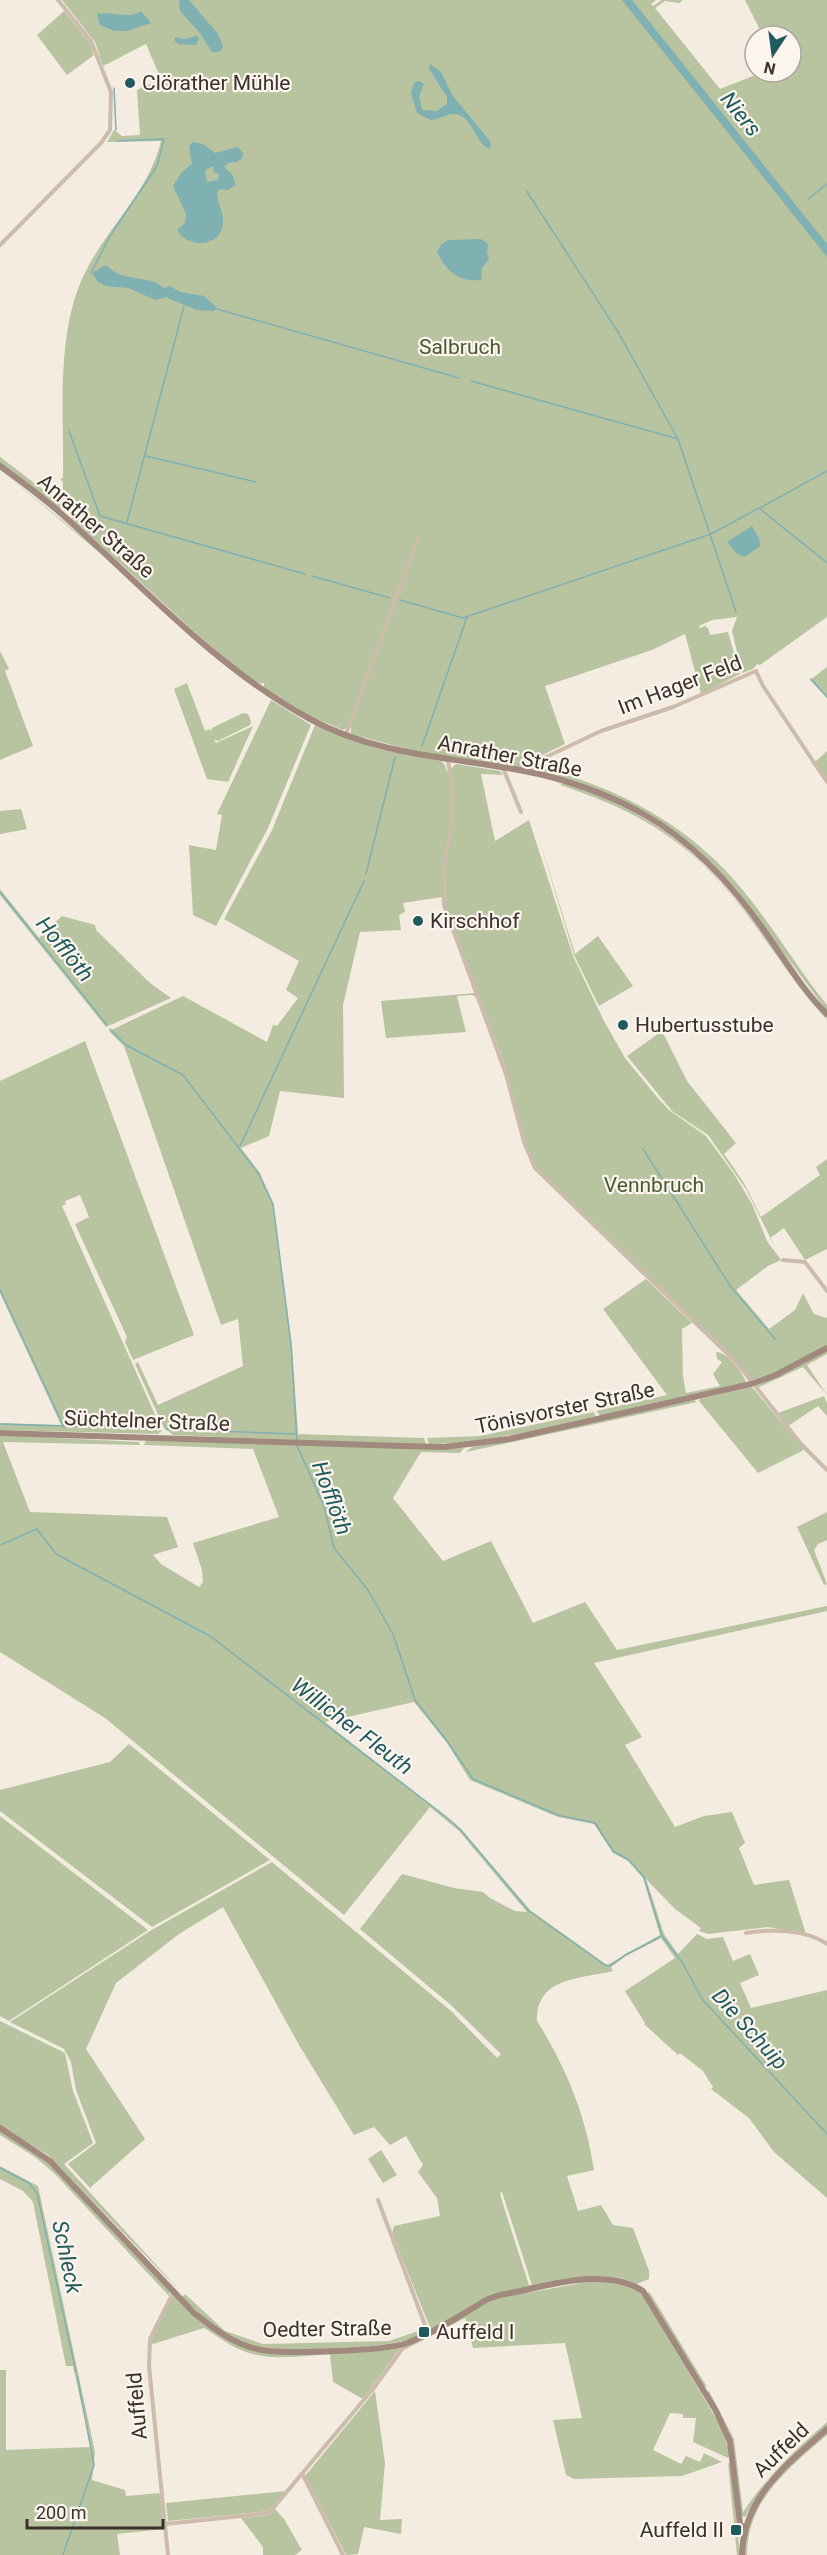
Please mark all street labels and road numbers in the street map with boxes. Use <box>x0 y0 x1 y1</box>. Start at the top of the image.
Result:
street label: Anrather Straße <box>33 469 159 583</box>
street label: Im Hager Feld <box>615 650 745 720</box>
street label: Anrather Straße <box>436 730 584 782</box>
street label: Tönisvorster Straße <box>473 1377 657 1439</box>
street label: Süchtelner Straße <box>64 1406 230 1436</box>
street label: Oedter Straße <box>262 2316 392 2342</box>
street label: Auffeld <box>122 2371 152 2441</box>
street label: Auffeld <box>748 2418 814 2482</box>

